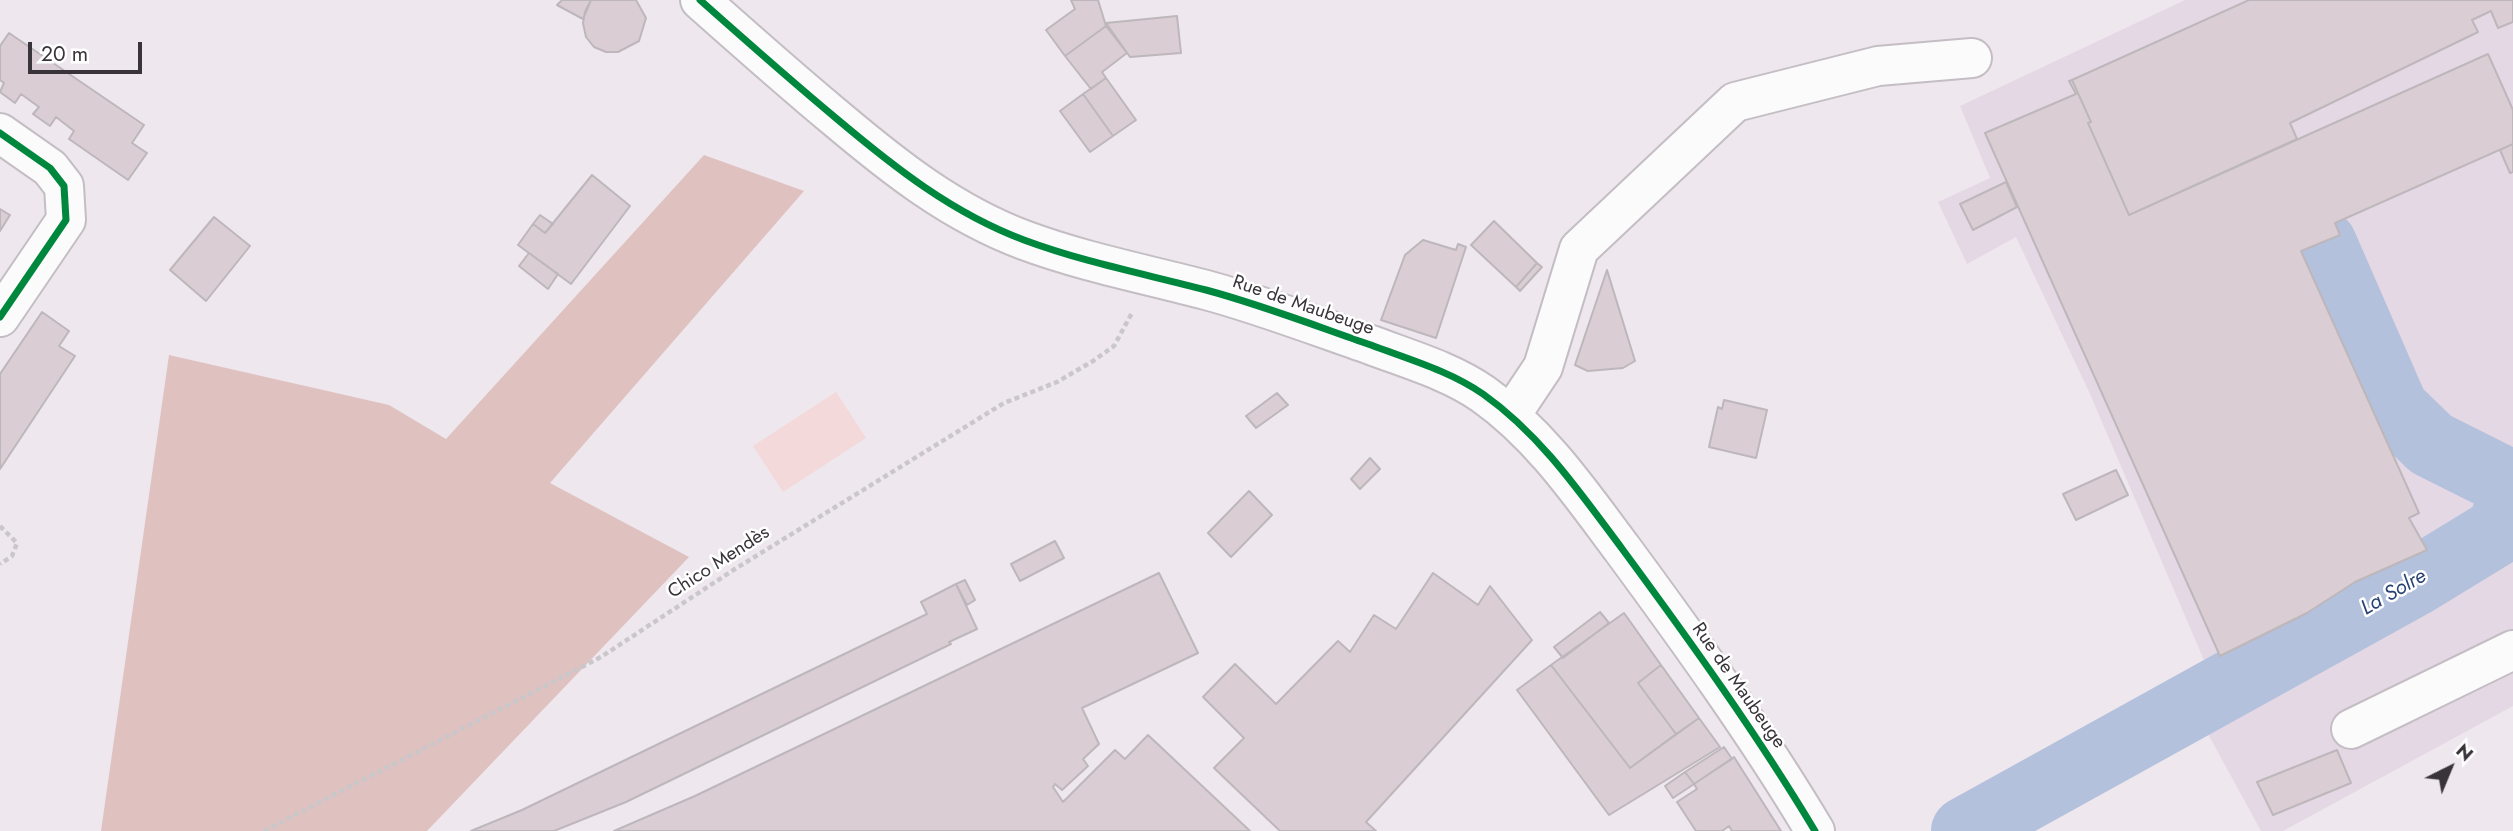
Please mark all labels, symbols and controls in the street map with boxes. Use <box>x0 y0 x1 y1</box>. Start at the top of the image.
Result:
scale bar <box>32 28 145 72</box>
text: 20 m <box>41 39 88 69</box>
street label: Rue de Maubeuge <box>1229 271 1377 341</box>
street label: Chico Mendès <box>664 522 774 604</box>
water label: La Solre <box>2357 564 2431 622</box>
street label: Rue de Maubeuge <box>1686 619 1790 753</box>
north arrow <box>2415 733 2485 803</box>
text: N <box>2450 737 2479 767</box>

